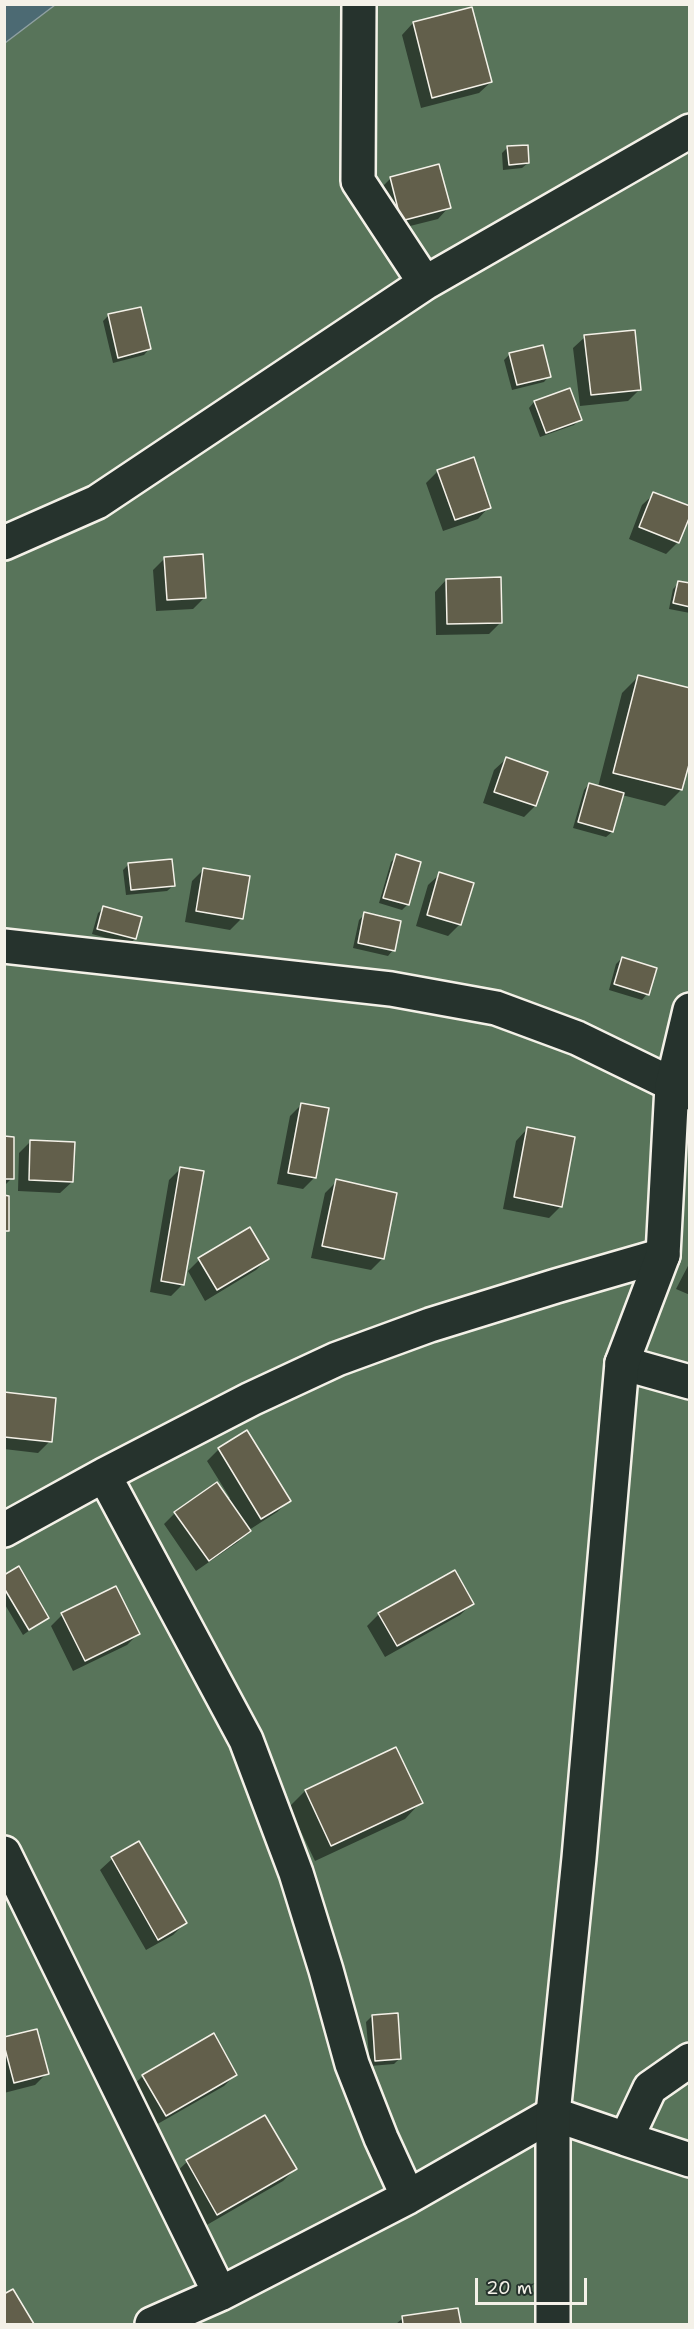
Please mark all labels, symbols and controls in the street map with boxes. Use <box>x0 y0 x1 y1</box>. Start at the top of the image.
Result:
scale bar <box>478 2266 590 2304</box>
text: 20 m <box>486 2276 532 2300</box>

